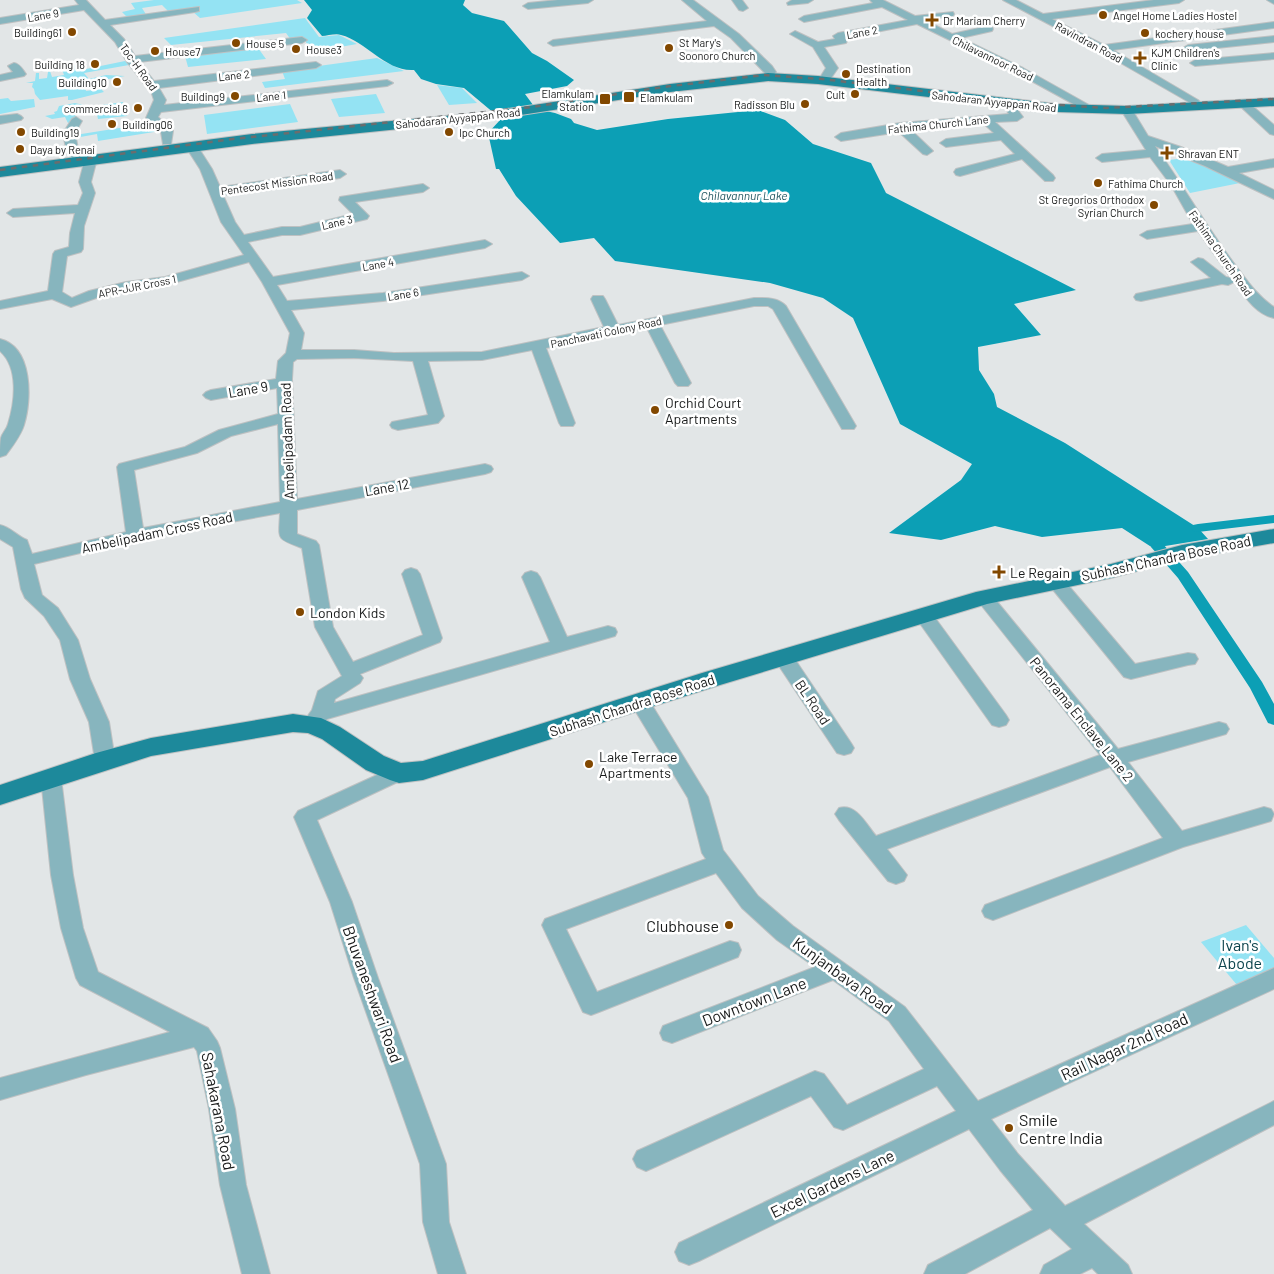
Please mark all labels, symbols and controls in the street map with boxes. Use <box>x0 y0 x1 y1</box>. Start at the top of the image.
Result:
street label: Lane 9 <box>26 6 60 24</box>
marker: Angel Home Ladies Hostel <box>1097 9 1109 21</box>
place label: Angel Home Ladies Hostel <box>1113 9 1237 22</box>
marker: Dr Mariam Cherry <box>925 13 939 27</box>
place label: Dr Mariam Cherry <box>943 14 1025 27</box>
street label: Ravindran Road <box>1053 19 1125 65</box>
street label: Lane 2 <box>845 23 879 41</box>
place label: Building61 <box>14 26 62 39</box>
marker: Building61 <box>66 26 78 38</box>
marker: kochery house <box>1139 27 1151 39</box>
place label: kochery house <box>1155 27 1224 40</box>
street label: Chilavannoor Road <box>950 33 1036 83</box>
place label: St Mary's Soonoro Church <box>679 36 756 62</box>
marker: House 5 <box>230 37 242 49</box>
place label: House 5 <box>246 37 284 50</box>
street label: Toc-H Road <box>118 41 160 93</box>
marker: St Mary's Soonoro Church <box>663 42 675 54</box>
marker: House3 <box>290 43 302 55</box>
place label: House3 <box>306 43 342 56</box>
marker: House7 <box>149 45 161 57</box>
place label: House7 <box>165 45 200 58</box>
place label: KJM Children's Clinic <box>1151 46 1220 72</box>
marker: KJM Children's Clinic <box>1133 51 1147 65</box>
place label: Building 18 <box>35 58 85 71</box>
marker: Building 18 <box>89 58 101 70</box>
place label: Destination Health <box>856 62 911 88</box>
street label: Lane 2 <box>218 67 251 83</box>
marker: Destination Health <box>840 68 852 80</box>
place label: Building10 <box>58 76 107 89</box>
marker: Building10 <box>111 76 123 88</box>
place label: Elamkulam Station <box>541 87 594 113</box>
street label: Lane 1 <box>256 88 286 104</box>
place label: Cult <box>826 88 845 101</box>
marker: Cult <box>849 88 861 100</box>
street label: Sahodaran Ayyappan Road <box>931 88 1057 114</box>
place label: Building9 <box>181 90 225 103</box>
marker: Building9 <box>229 90 241 102</box>
marker: Elamkulam <box>622 90 636 104</box>
place label: Elamkulam <box>640 91 693 104</box>
marker: Elamkulam Station <box>598 92 612 106</box>
place label: Radisson Blu <box>734 98 795 111</box>
marker: Radisson Blu <box>799 98 811 110</box>
place label: commercial 6 <box>64 102 128 115</box>
marker: commercial 6 <box>132 102 144 114</box>
street label: Sahodaran Ayyappan Road <box>395 105 521 131</box>
street label: Fathima Church Lane <box>887 112 989 136</box>
marker: Building06 <box>106 118 118 130</box>
place label: Building06 <box>122 118 173 131</box>
marker: Building19 <box>15 126 27 138</box>
place label: Building19 <box>31 126 79 139</box>
marker: Ipc Church <box>443 126 455 138</box>
place label: Ipc Church <box>459 126 510 139</box>
marker: Daya by Renai <box>14 143 26 155</box>
place label: Daya by Renai <box>30 143 95 156</box>
marker: Shravan ENT <box>1160 146 1174 160</box>
place label: Shravan ENT <box>1178 147 1239 160</box>
street label: Pentecost Mission Road <box>220 169 334 197</box>
marker: Fathima Church <box>1092 177 1104 189</box>
place label: Fathima Church <box>1108 177 1183 190</box>
water label: Chilavannur Lake <box>700 188 788 202</box>
place label: St Gregorios Orthodox Syrian Church <box>1039 193 1144 219</box>
marker: St Gregorios Orthodox Syrian Church <box>1148 199 1160 211</box>
street label: Fathima Church Road <box>1186 208 1256 298</box>
street label: Lane 3 <box>320 212 354 232</box>
street label: Lane 4 <box>361 255 395 273</box>
street label: APR-JJR Cross 1 <box>97 272 177 300</box>
street label: Lane 6 <box>386 285 420 303</box>
street label: Panchavati Colony Road <box>549 314 663 350</box>
street label: Lane 9 <box>227 377 269 401</box>
street label: Ambelipadam Road <box>276 382 298 500</box>
place label: Orchid Court Apartments <box>665 394 742 427</box>
marker: Orchid Court Apartments <box>649 404 661 416</box>
street label: Lane 12 <box>363 475 411 499</box>
street label: Ambelipadam Cross Road <box>80 508 234 556</box>
street label: Subhash Chandra Bose Road <box>1080 532 1252 584</box>
place label: Le Regain <box>1010 564 1070 581</box>
marker: Le Regain <box>992 565 1006 579</box>
place label: London Kids <box>310 604 385 621</box>
marker: London Kids <box>294 606 306 618</box>
street label: Panorama Enclave Lane 2 <box>1027 654 1137 784</box>
street label: Subhash Chandra Bose Road <box>547 670 717 740</box>
street label: BL Road <box>792 676 834 728</box>
place label: Lake Terrace Apartments <box>599 748 678 781</box>
marker: Lake Terrace Apartments <box>583 758 595 770</box>
place label: Clubhouse <box>646 916 719 935</box>
marker: Clubhouse <box>723 919 735 931</box>
street label: Bhuvaneshwari Road <box>339 923 407 1065</box>
street label: Kunjanbava Road <box>789 932 897 1018</box>
park label: Ivan's Abode <box>1218 935 1262 972</box>
street label: Downtown Lane <box>699 972 809 1030</box>
street label: Rail Nagar 2nd Road <box>1057 1008 1191 1084</box>
street label: Sahakarana Road <box>198 1050 240 1172</box>
place label: Smile Centre India <box>1019 1110 1103 1147</box>
marker: Smile Centre India <box>1003 1122 1015 1134</box>
street label: Excel Gardens Lane <box>767 1145 897 1221</box>

